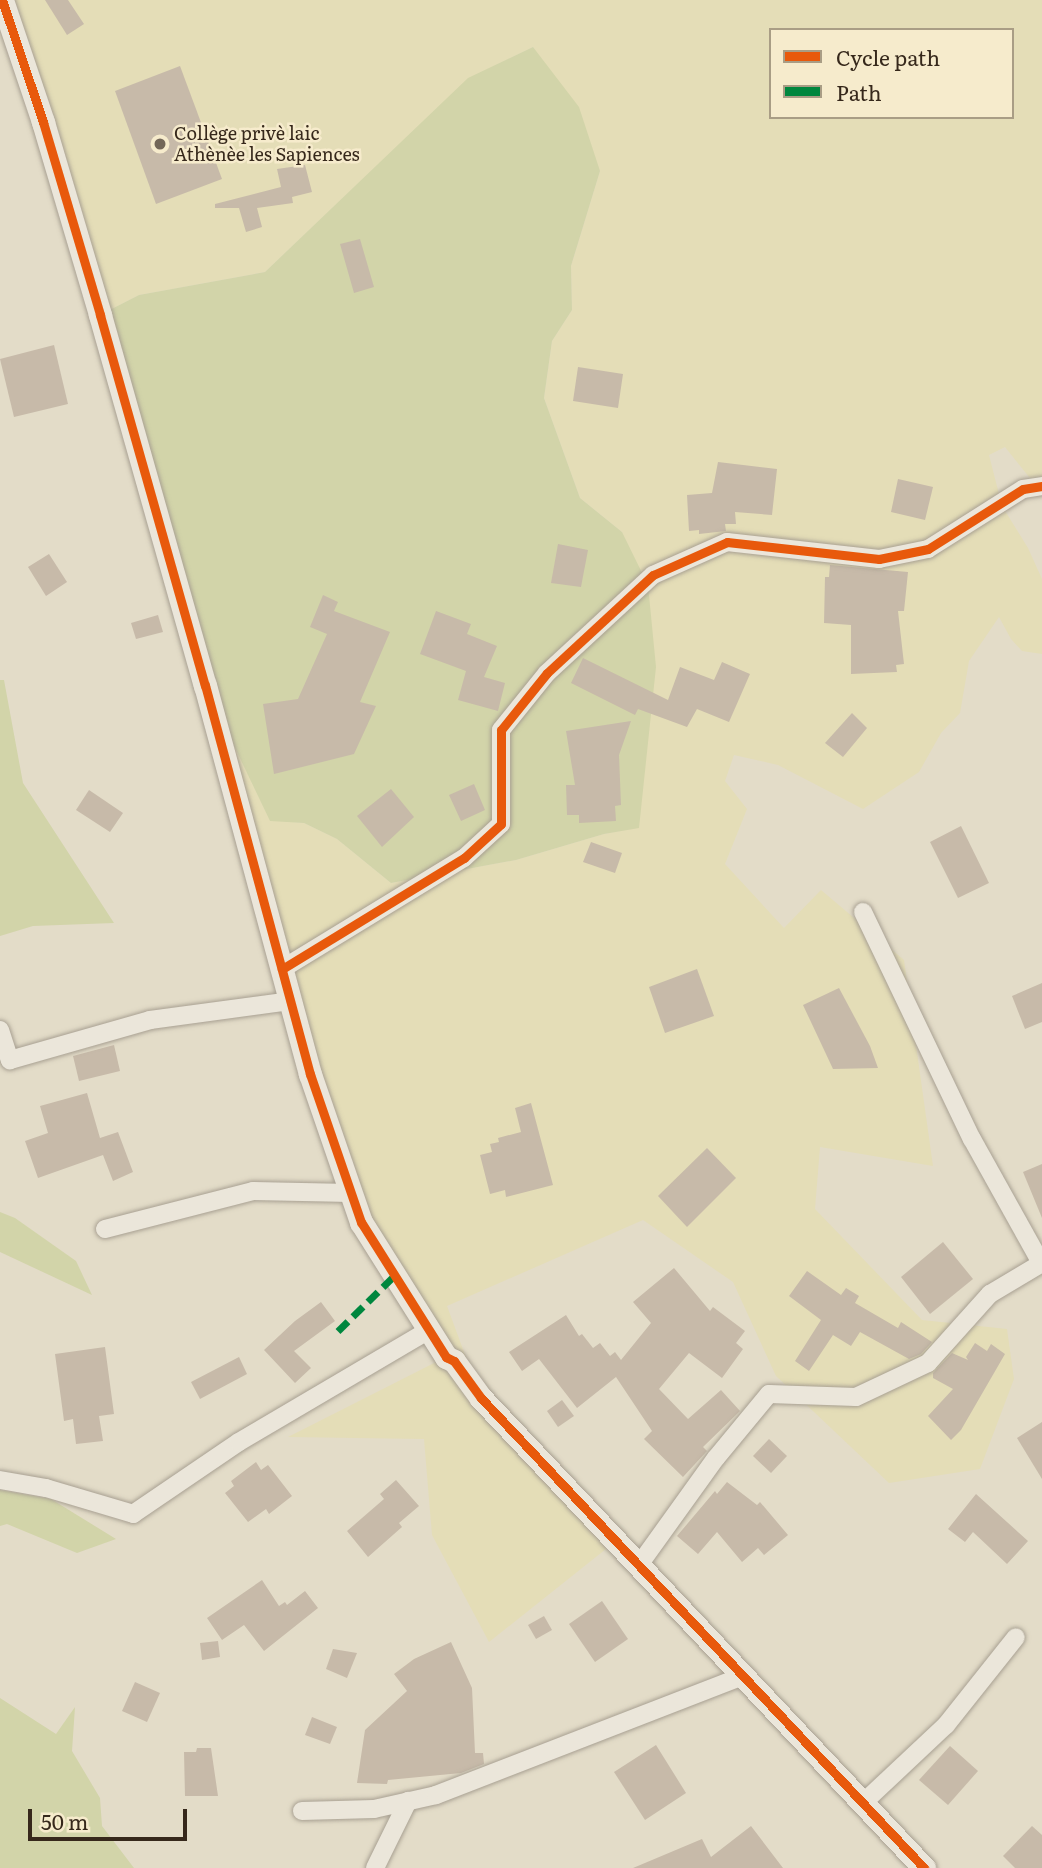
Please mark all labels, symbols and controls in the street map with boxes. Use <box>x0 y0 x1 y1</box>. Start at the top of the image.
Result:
legend <box>769 28 1014 119</box>
text: Cycle path <box>836 41 940 72</box>
text: Path <box>836 76 882 107</box>
place label: Collège privè laic Athènèe les Sapiences <box>174 123 360 166</box>
marker: Collège privè laic Athènèe les Sapiences <box>152 136 168 152</box>
scale bar <box>32 1794 191 1838</box>
text: 50 m <box>41 1805 88 1836</box>

